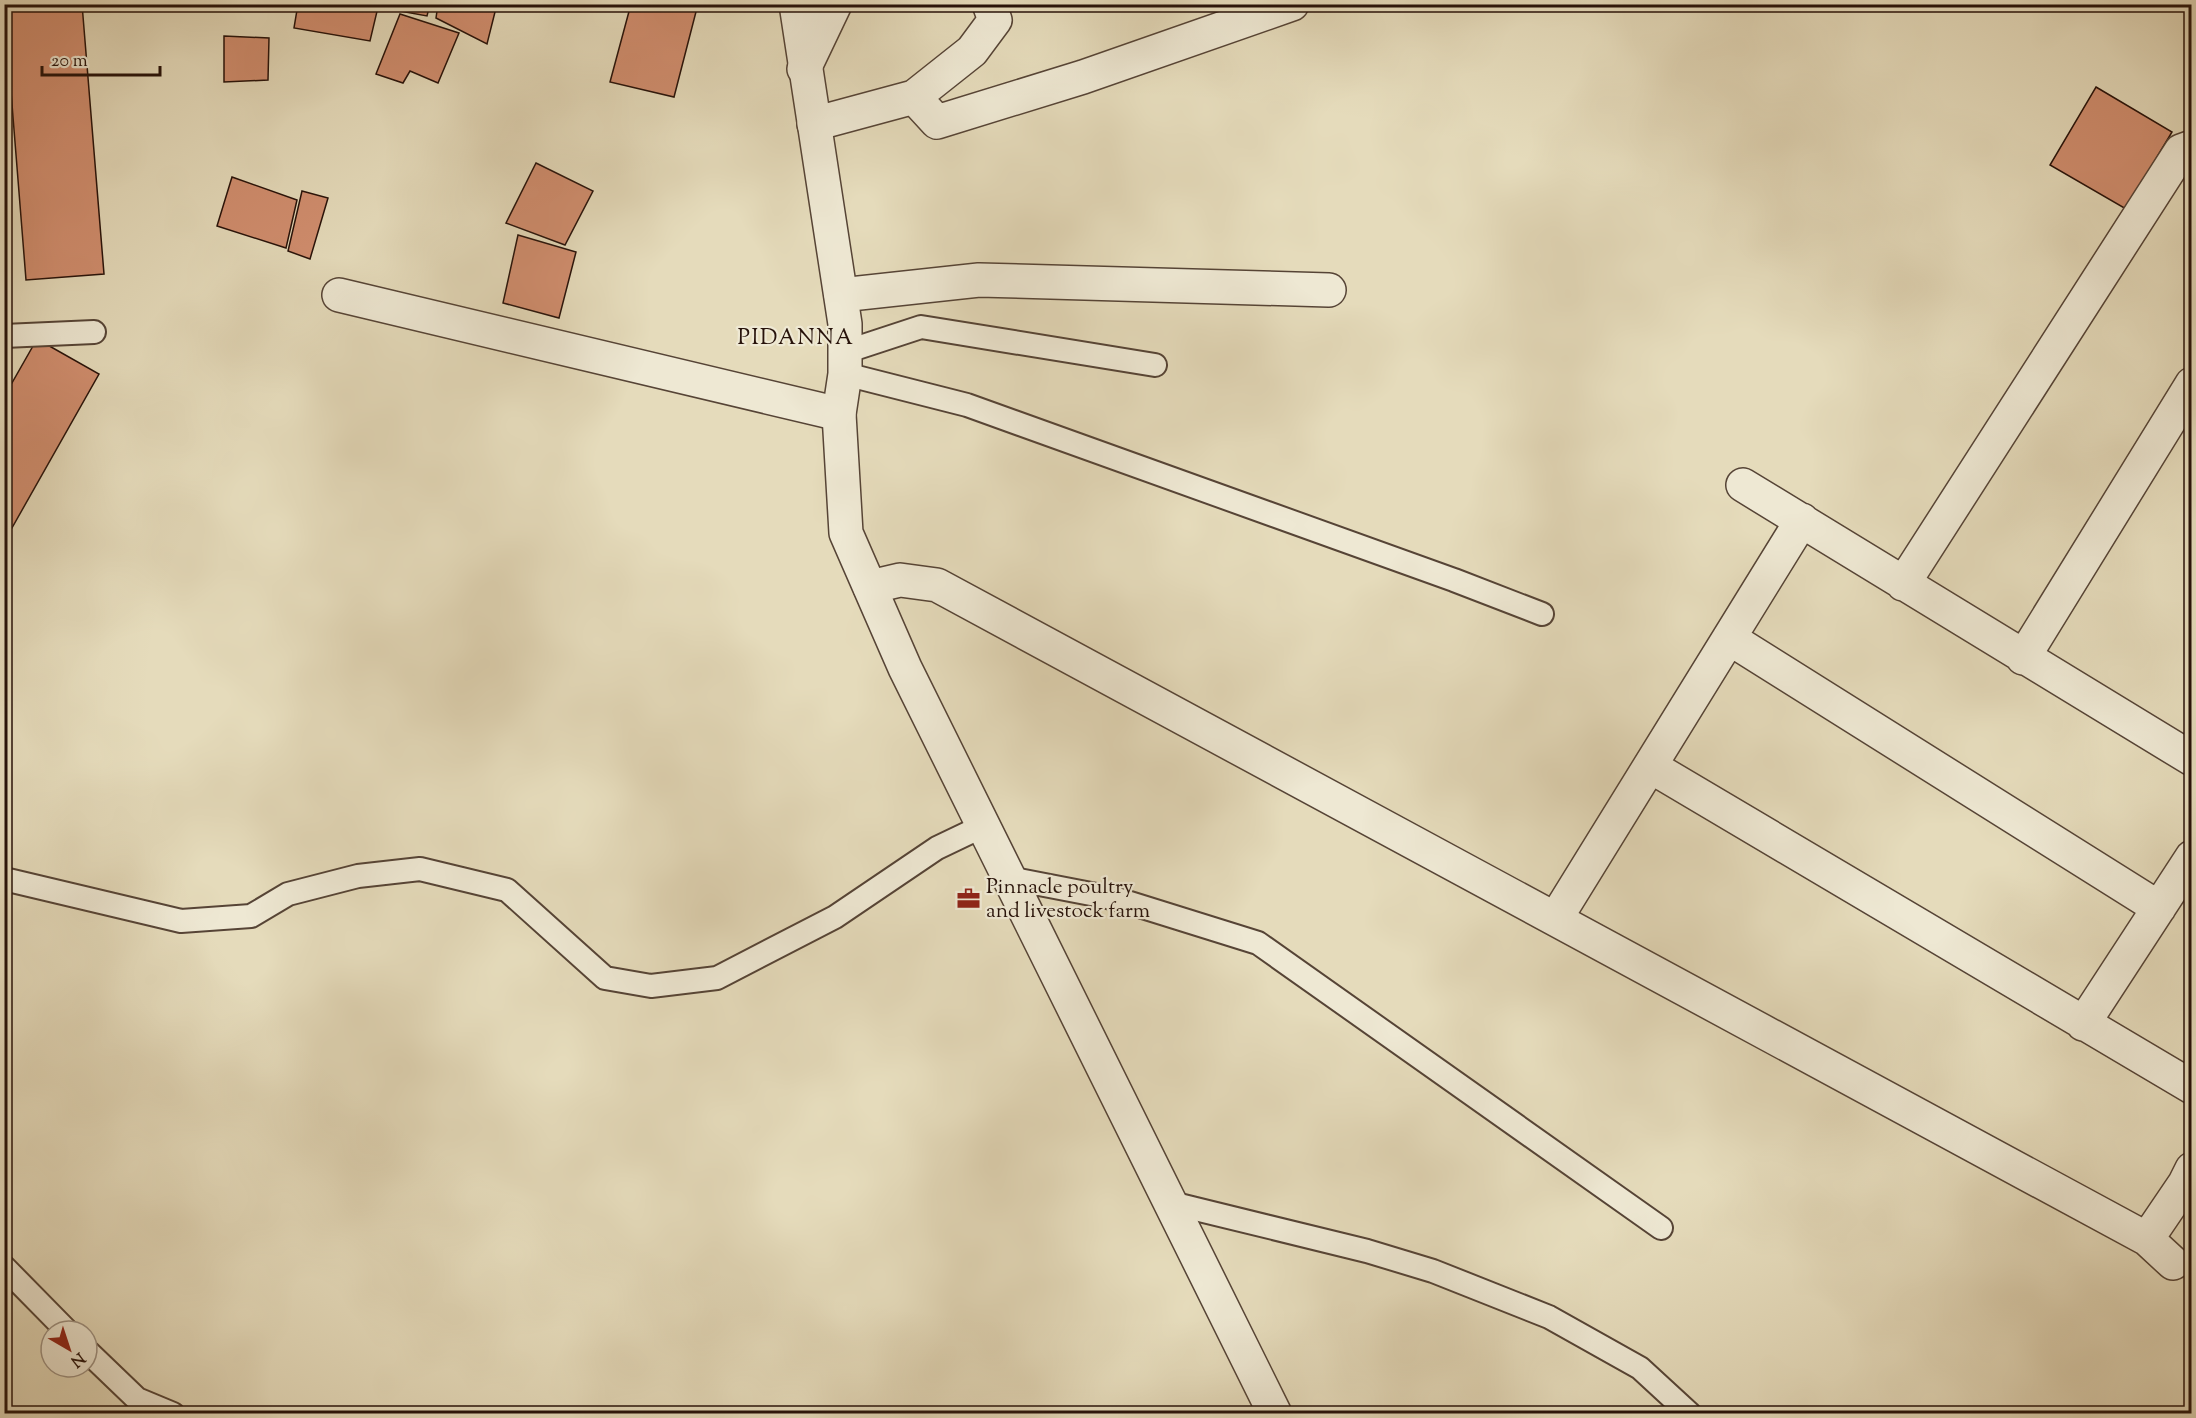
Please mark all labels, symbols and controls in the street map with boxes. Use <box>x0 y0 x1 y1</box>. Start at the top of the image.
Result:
scale bar <box>42 39 160 77</box>
text: 20 m <box>51 49 88 75</box>
district label: PIDANNA <box>737 323 855 355</box>
place label: Pinnacle poultry and livestock farm <box>986 873 1150 927</box>
office icon: Pinnacle poultry and livestock farm <box>955 885 981 911</box>
north arrow <box>39 1319 99 1379</box>
text: N <box>64 1346 89 1372</box>

